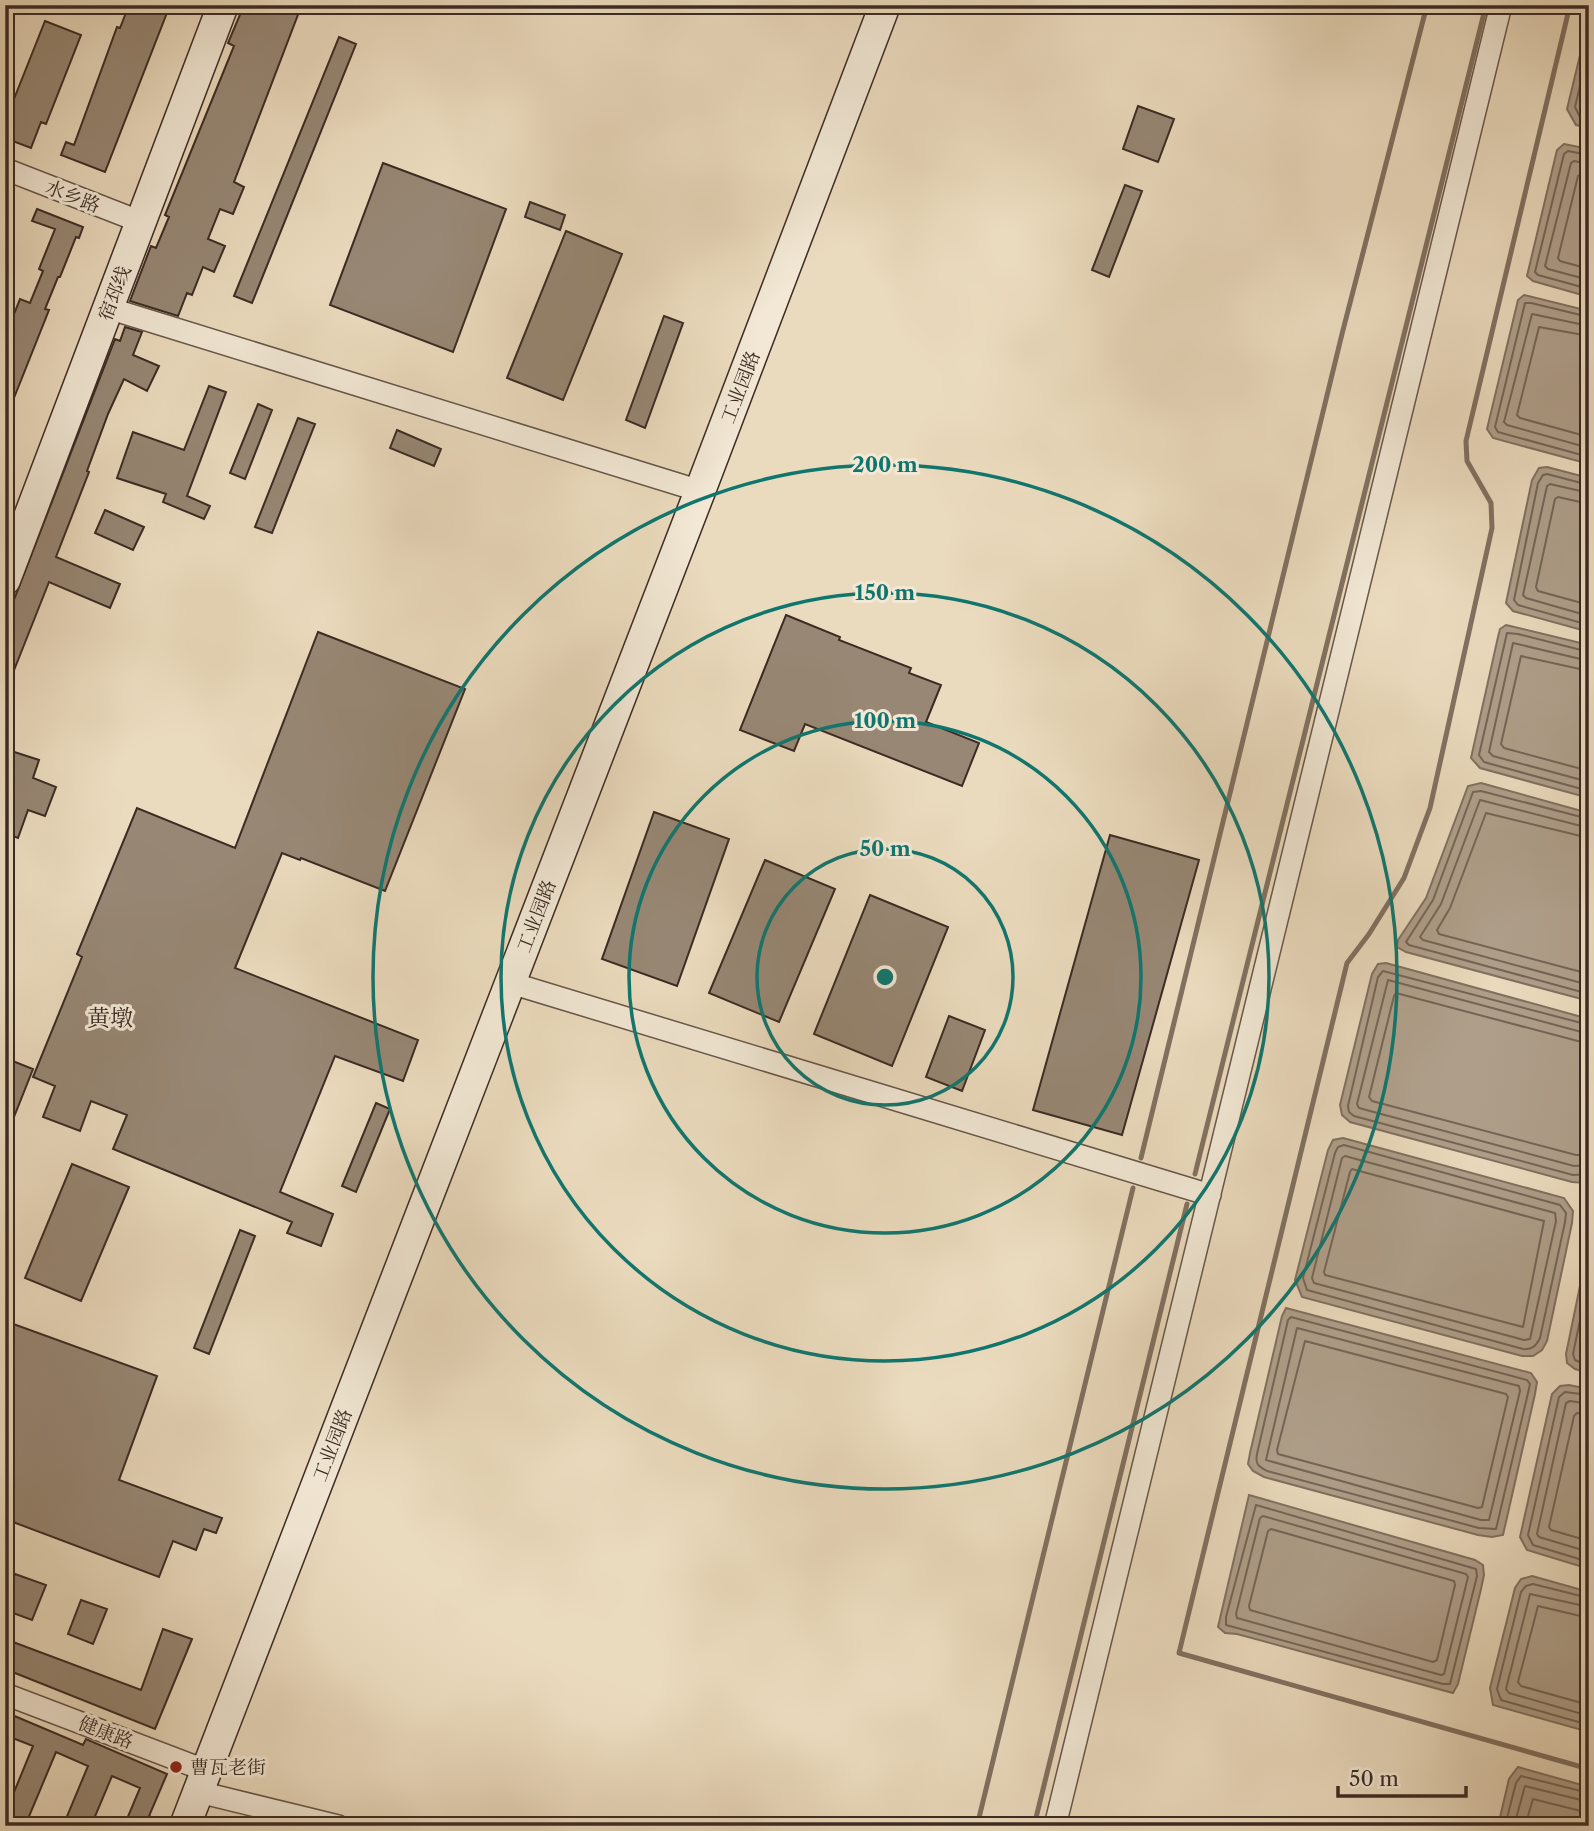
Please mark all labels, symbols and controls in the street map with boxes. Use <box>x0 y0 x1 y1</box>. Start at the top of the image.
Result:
street label: 水乡路 <box>42 176 104 217</box>
street label: 宿邳线 <box>94 262 135 324</box>
street label: 工业园路 <box>716 348 765 427</box>
text: 200 m <box>852 452 918 477</box>
text: 150 m <box>855 580 915 605</box>
text: 100 m <box>854 708 916 733</box>
text: 50 m <box>859 836 911 861</box>
street label: 工业园路 <box>512 877 561 956</box>
centre of rings <box>873 965 897 989</box>
district label: 黄墩 <box>87 1004 133 1032</box>
street label: 工业园路 <box>308 1406 357 1485</box>
street label: 健康路 <box>75 1712 137 1753</box>
scale bar <box>1338 1754 1466 1798</box>
place label: 曹瓦老街 <box>190 1756 266 1779</box>
marker: 曹瓦老街 <box>168 1759 184 1775</box>
text: 50 m <box>1349 1766 1399 1791</box>

